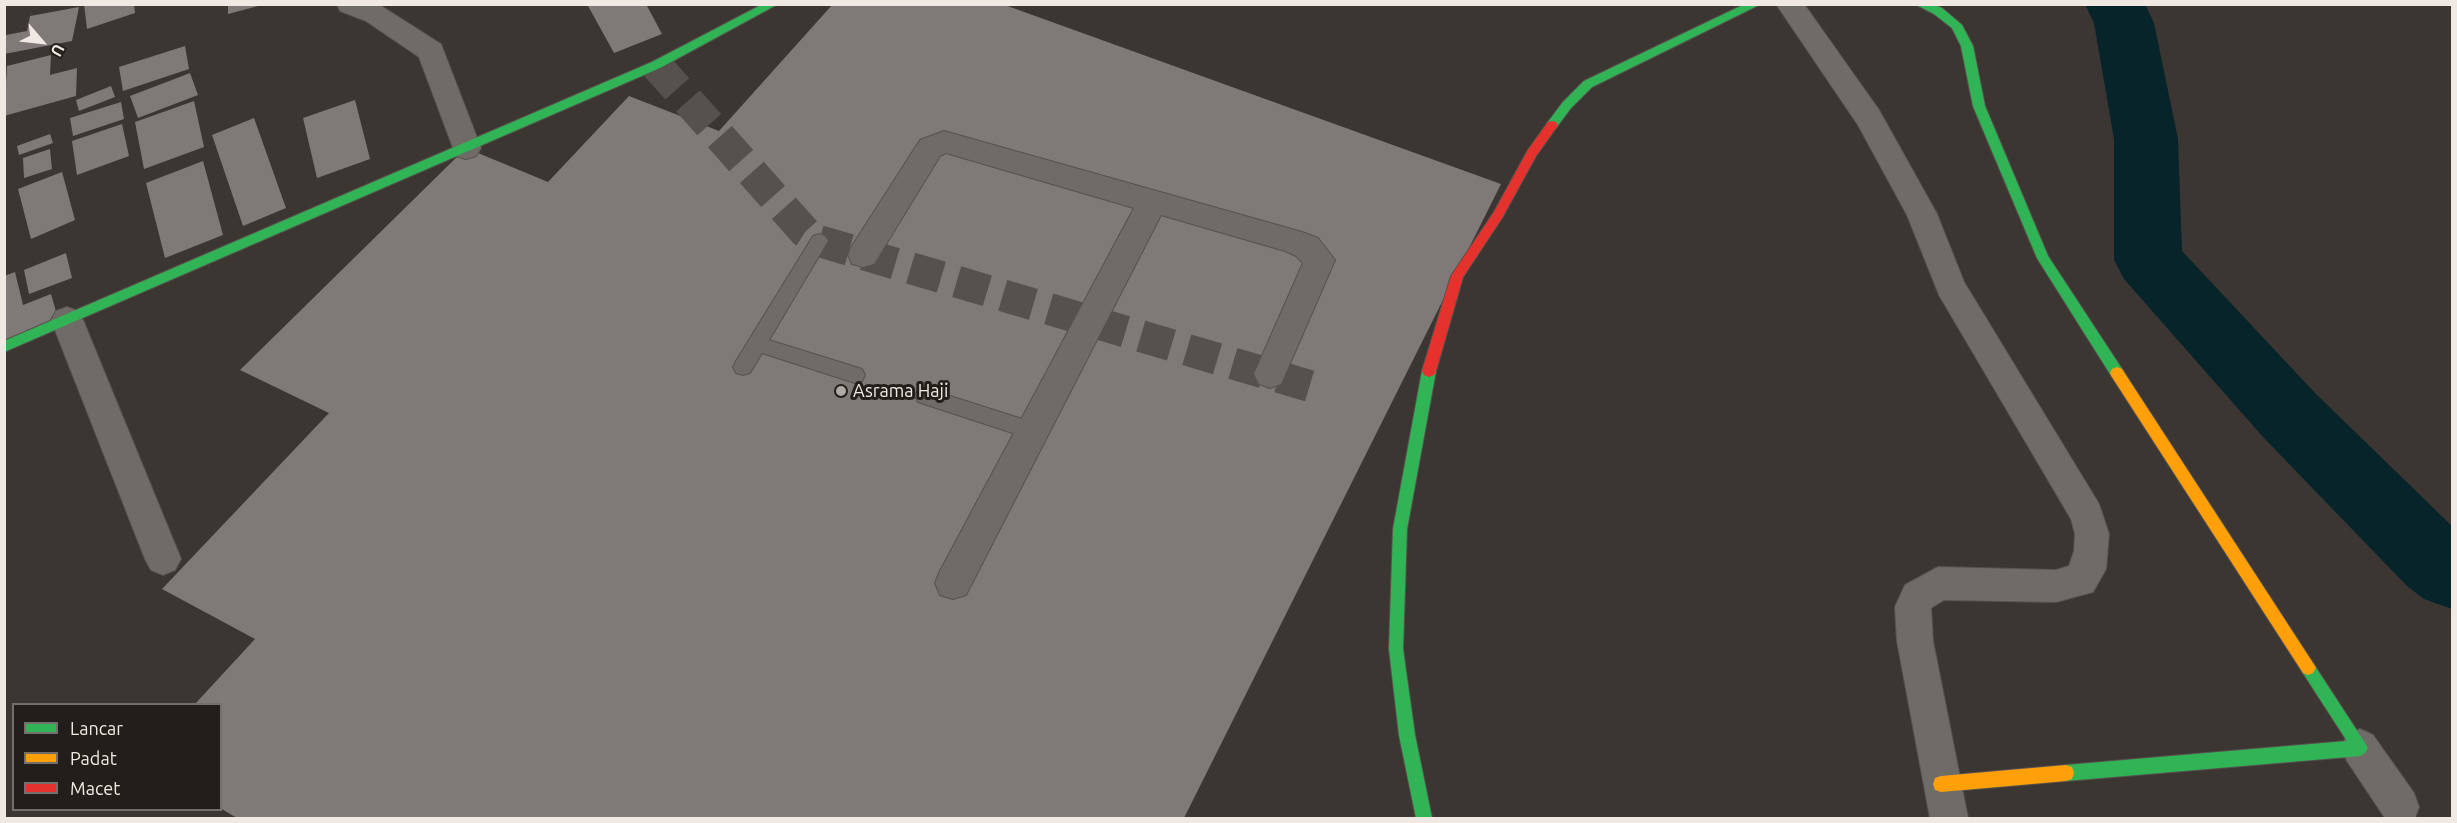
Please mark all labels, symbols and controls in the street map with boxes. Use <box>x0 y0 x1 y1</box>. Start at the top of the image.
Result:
north arrow <box>12 12 72 72</box>
text: U <box>47 41 68 60</box>
place label: Asrama Haji <box>853 380 948 402</box>
marker: Asrama Haji <box>834 384 848 398</box>
legend <box>12 703 222 811</box>
text: Lancar <box>70 718 123 738</box>
text: Padat <box>70 748 117 768</box>
text: Macet <box>70 778 120 798</box>

